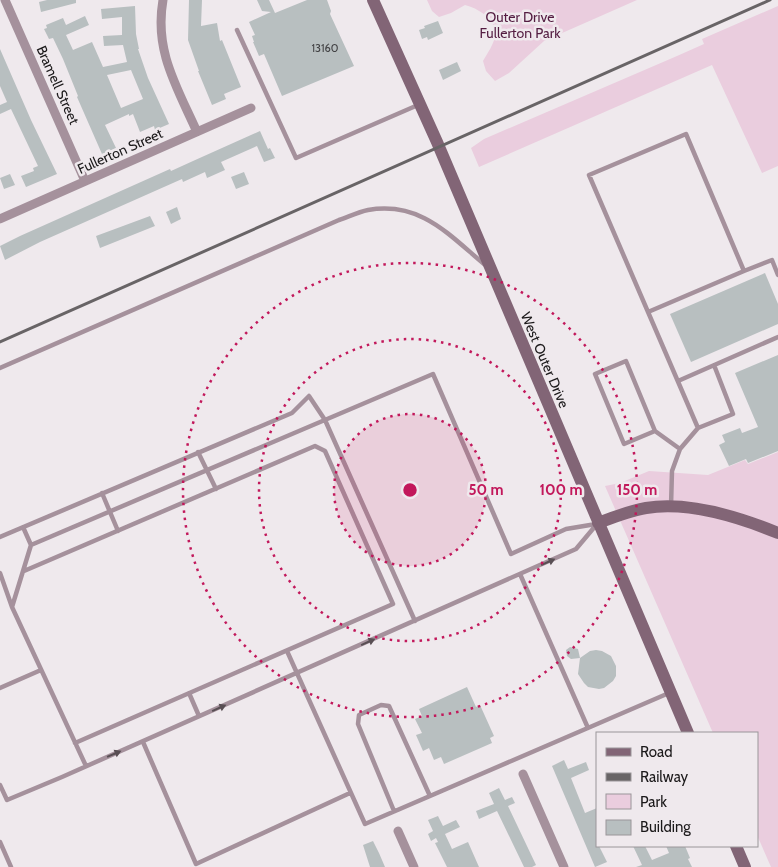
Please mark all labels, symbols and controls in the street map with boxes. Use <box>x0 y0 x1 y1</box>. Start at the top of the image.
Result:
park label: Outer Drive Fullerton Park <box>480 8 561 42</box>
house number: 13160 <box>311 41 339 55</box>
street label: Bramell Street <box>33 43 84 128</box>
street label: Fullerton Street <box>75 124 166 178</box>
street label: West Outer Drive <box>517 309 573 411</box>
centre of rings <box>401 481 419 499</box>
text: 50 m <box>468 481 504 499</box>
text: 100 m <box>539 481 583 499</box>
text: 150 m <box>617 481 657 499</box>
one-way arrow <box>541 557 555 565</box>
one-way arrow <box>361 637 375 645</box>
one-way arrow <box>212 703 226 711</box>
legend <box>596 732 758 847</box>
text: Road <box>640 743 673 761</box>
one-way arrow <box>107 749 121 757</box>
text: Railway <box>640 768 689 786</box>
text: Park <box>640 793 667 811</box>
text: Building <box>640 818 691 836</box>

